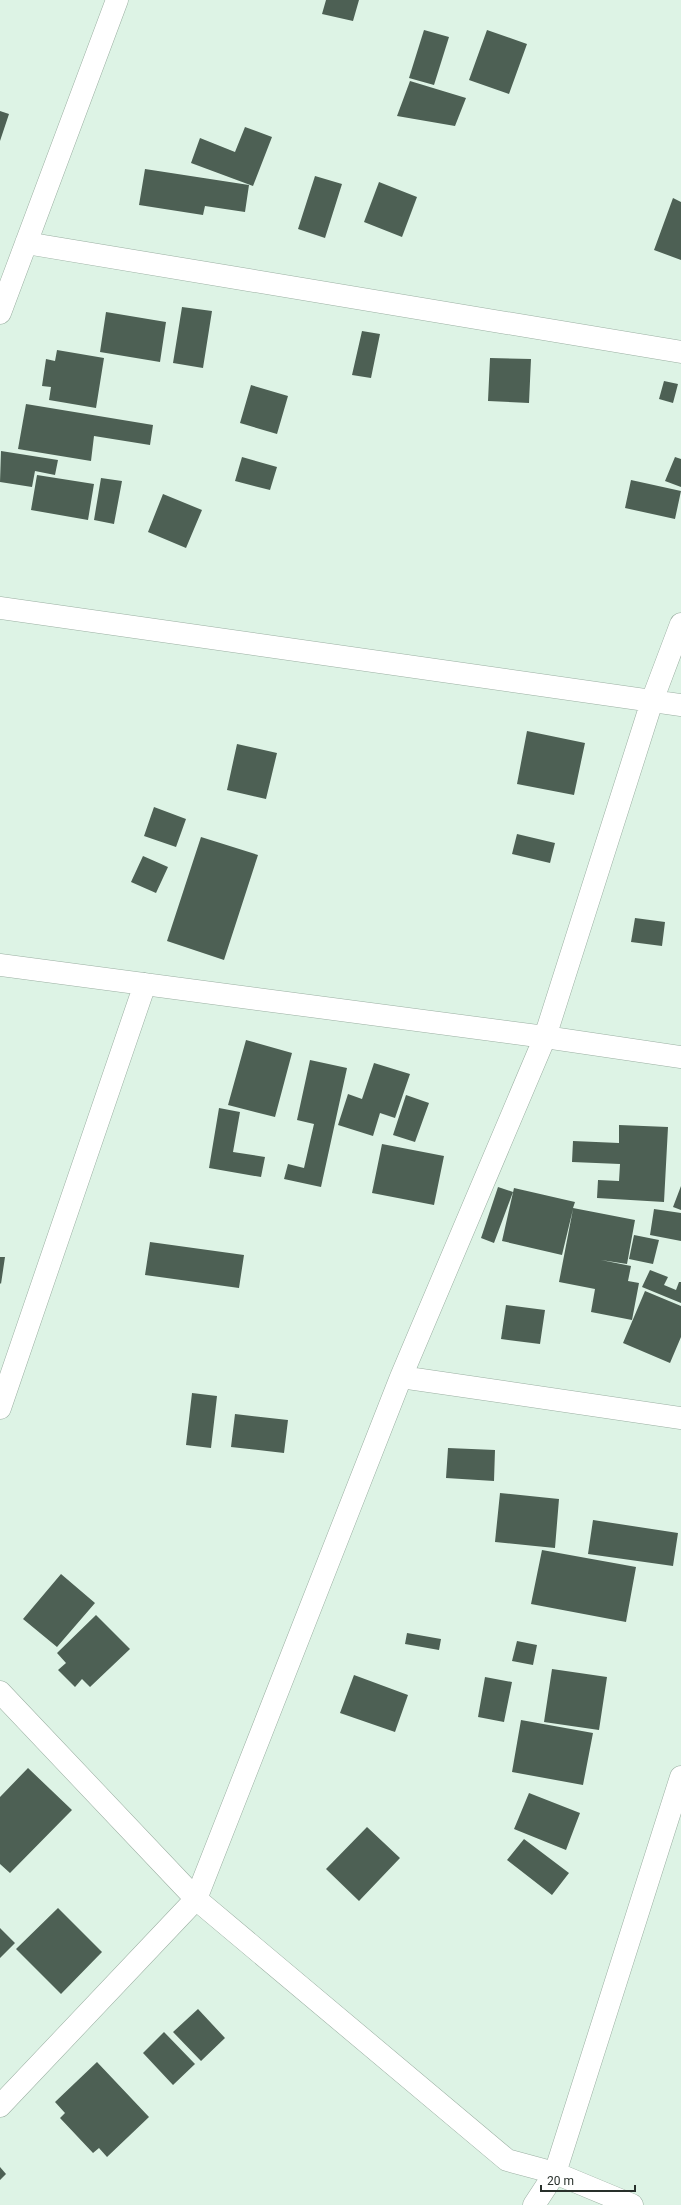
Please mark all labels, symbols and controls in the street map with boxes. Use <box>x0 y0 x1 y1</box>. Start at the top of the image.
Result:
scale bar <box>541 2167 635 2193</box>
text: 20 m <box>547 2174 574 2188</box>

